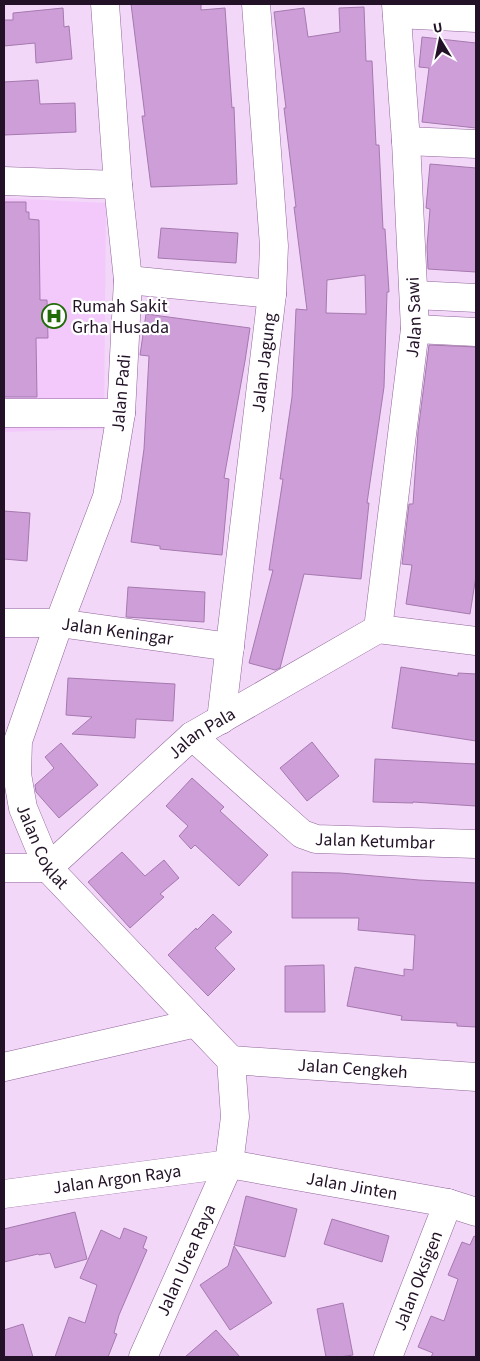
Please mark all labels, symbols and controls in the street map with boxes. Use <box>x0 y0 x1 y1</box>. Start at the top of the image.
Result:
north arrow <box>415 15 465 65</box>
text: U <box>432 18 444 39</box>
street label: Jalan Sawi <box>400 276 428 359</box>
place label: Rumah Sakit Grha Husada <box>72 294 169 340</box>
hospital icon: Rumah Sakit Grha Husada <box>41 303 67 329</box>
street label: Jalan Jagung <box>246 311 283 414</box>
street label: Jalan Padi <box>106 353 137 433</box>
street label: Jalan Keningar <box>60 612 175 652</box>
street label: Jalan Pala <box>163 702 240 765</box>
street label: Jalan Coklat <box>10 800 74 895</box>
street label: Jalan Ketumbar <box>315 827 436 856</box>
street label: Jalan Cengkeh <box>297 1053 409 1085</box>
street label: Jalan Argon Raya <box>51 1159 183 1200</box>
street label: Jalan Jinten <box>304 1166 400 1207</box>
street label: Jalan Urea Raya <box>151 1200 222 1320</box>
street label: Jalan Oksigen <box>387 1227 449 1334</box>

